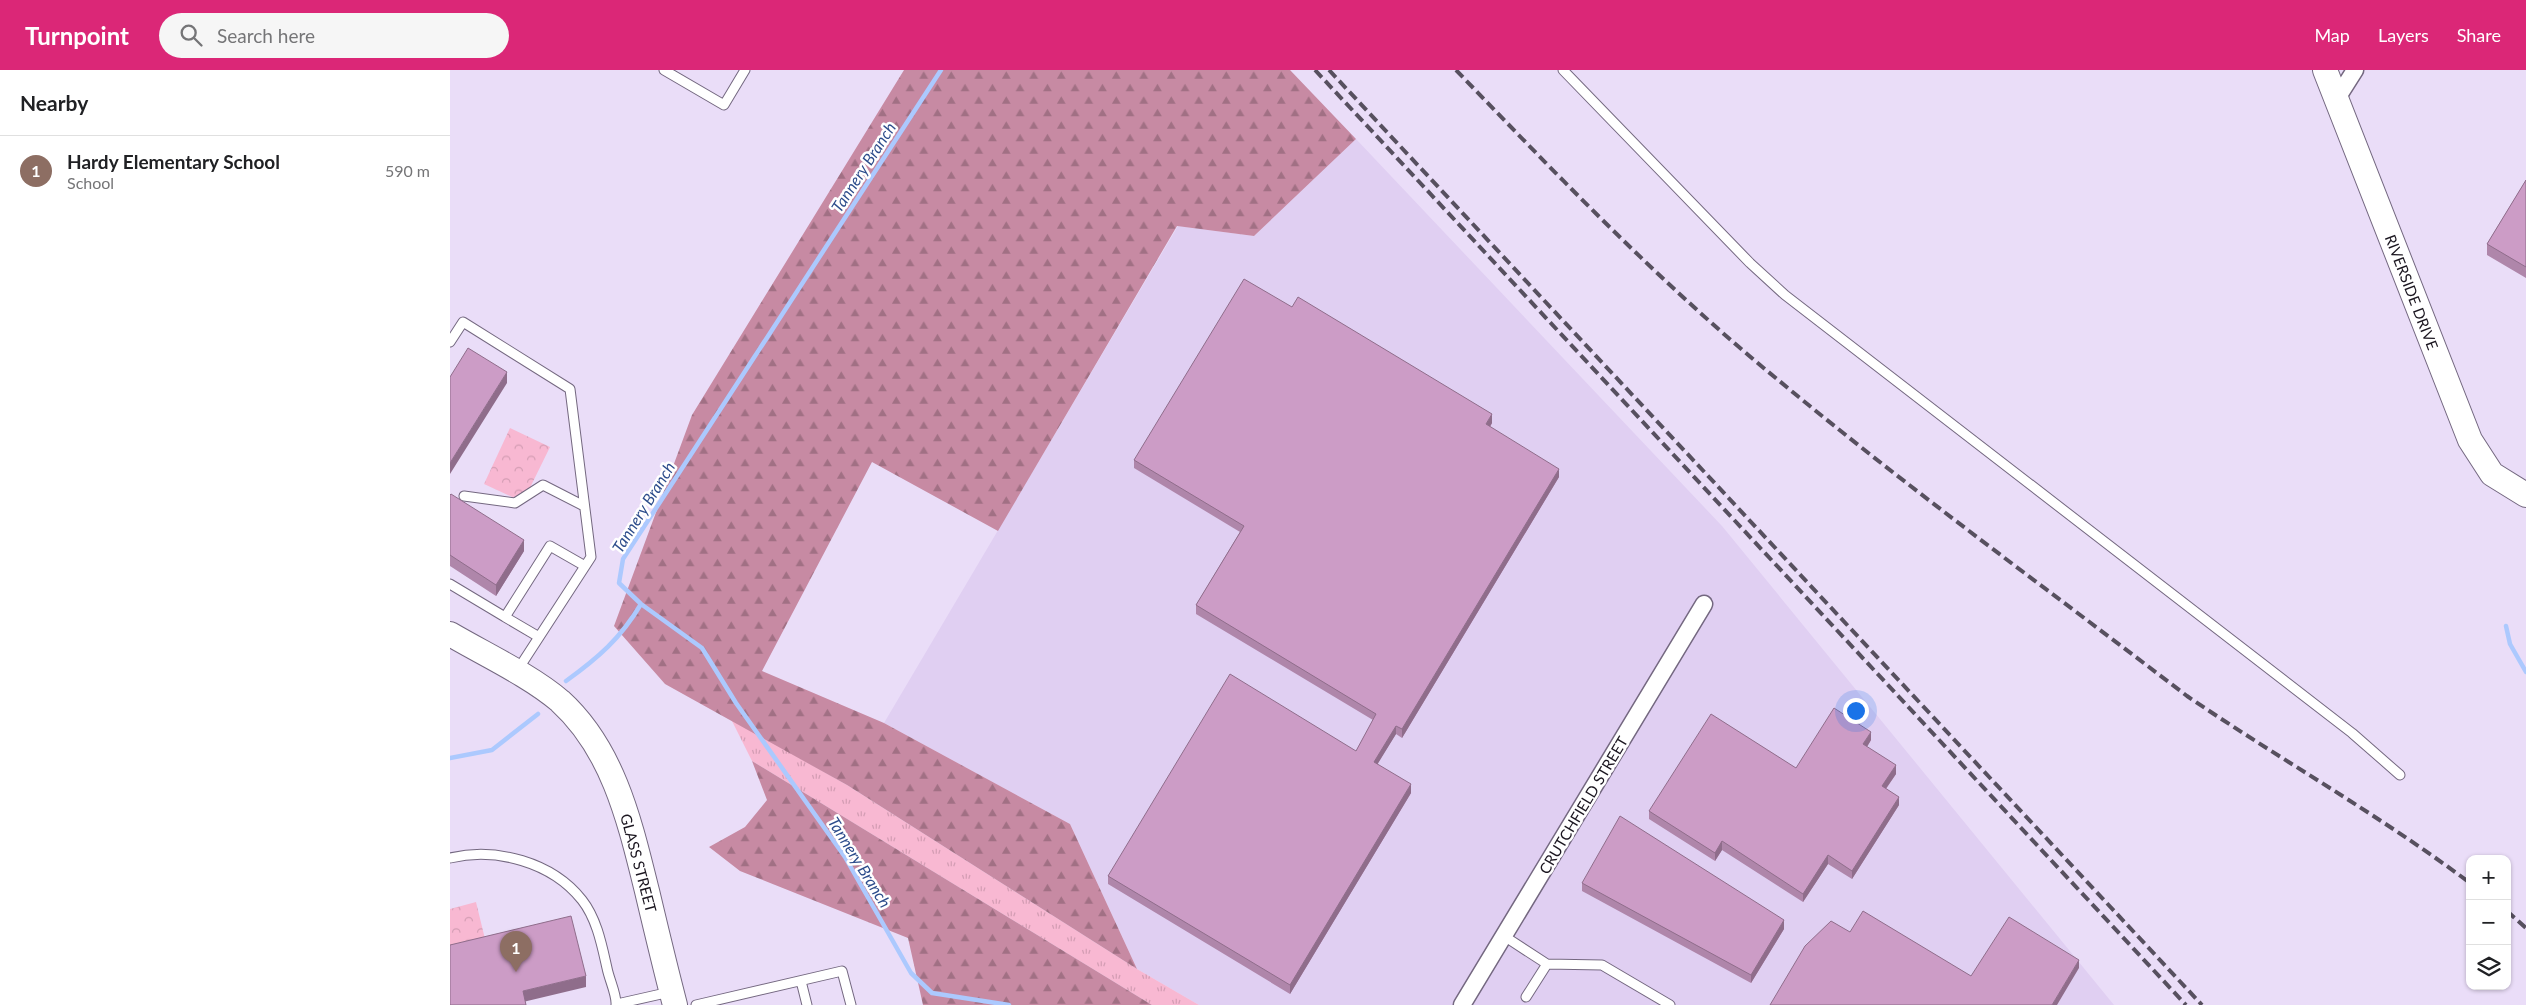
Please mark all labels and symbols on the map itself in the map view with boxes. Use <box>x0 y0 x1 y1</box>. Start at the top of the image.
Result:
water label: Tannery Branch <box>827 119 899 215</box>
street label: RIVERSIDE DRIVE <box>2382 232 2442 352</box>
water label: Tannery Branch <box>608 458 678 556</box>
your location <box>1843 698 1869 724</box>
street label: CRUTCHFIELD STREET <box>1535 733 1631 877</box>
street label: GLASS STREET <box>617 812 661 914</box>
water label: Tannery Branch <box>825 813 895 911</box>
pin: 1 <box>500 931 532 972</box>

